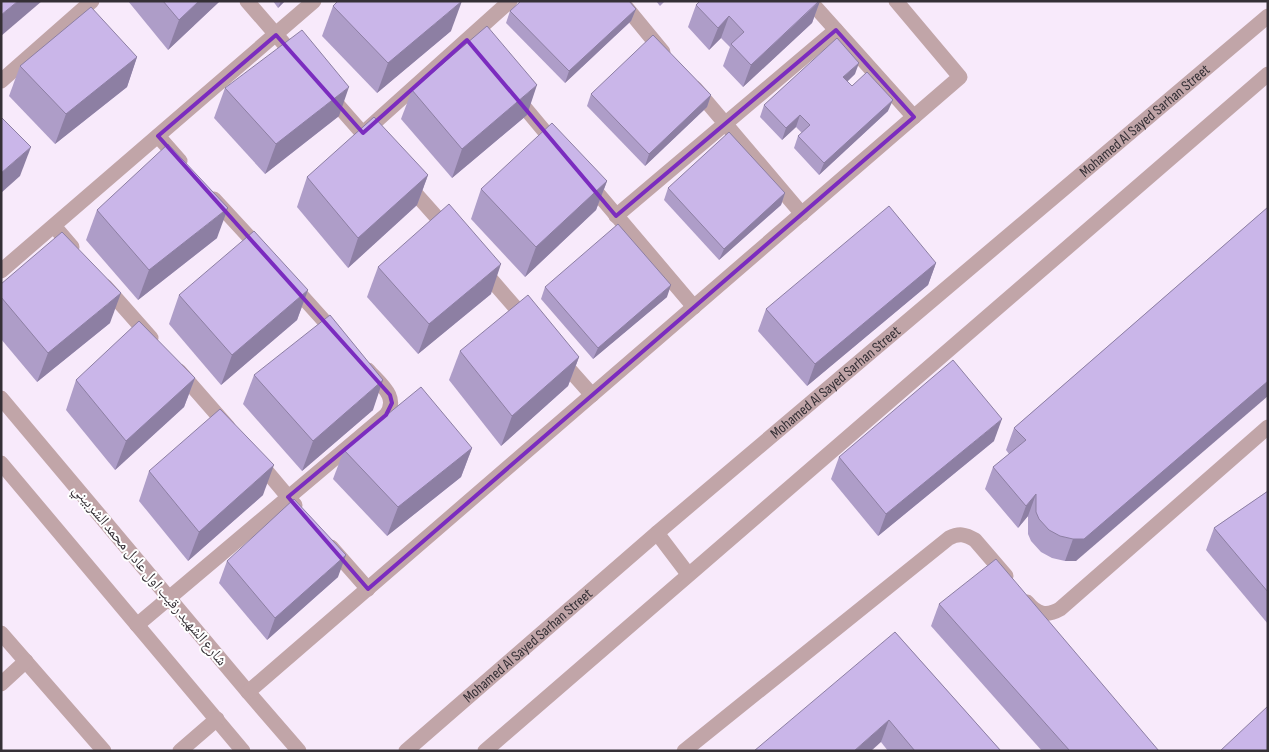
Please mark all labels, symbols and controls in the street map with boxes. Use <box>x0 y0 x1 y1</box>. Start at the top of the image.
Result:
street label: Mohamed Al Sayed Sarhan Street <box>1076 60 1214 182</box>
street label: Mohamed Al Sayed Sarhan Street <box>766 322 905 443</box>
street label: شارع الشهيد رقيب اول عادل محمد الشربيني <box>67 481 231 671</box>
street label: Mohamed Al Sayed Sarhan Street <box>459 584 597 707</box>

